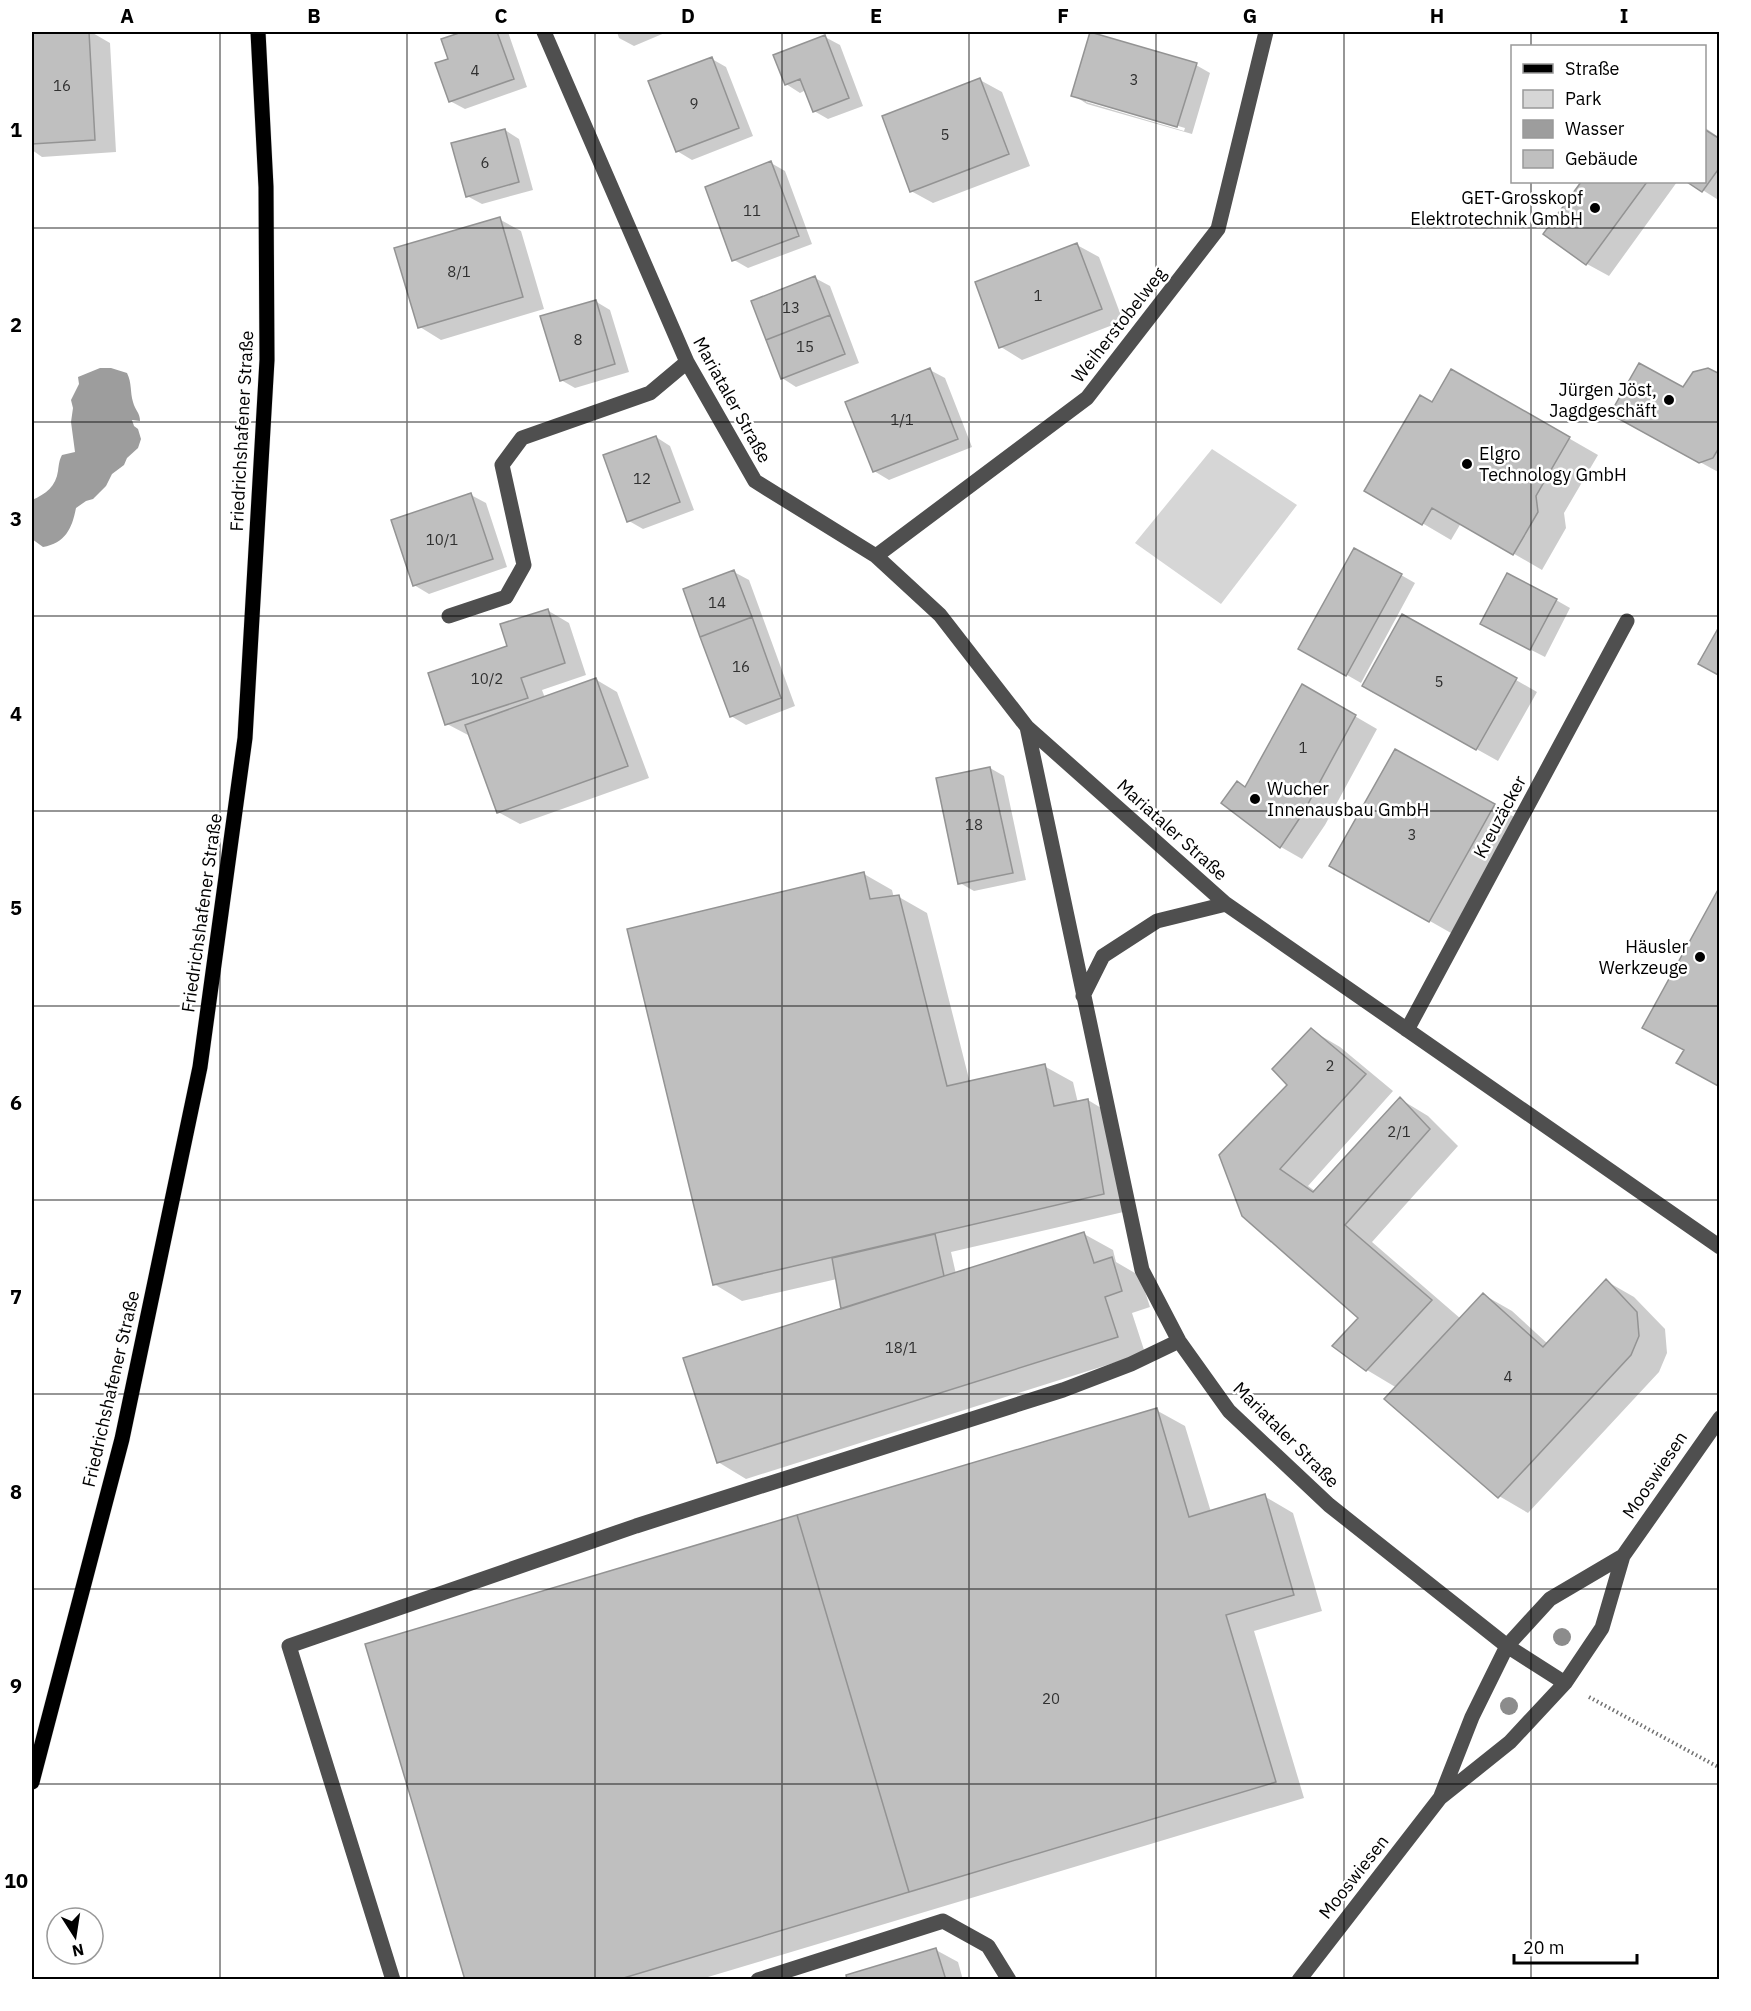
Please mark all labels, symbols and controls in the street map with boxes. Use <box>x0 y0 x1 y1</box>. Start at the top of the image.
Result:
text: A <box>120 2 134 29</box>
text: B <box>307 2 321 29</box>
text: C <box>494 2 508 29</box>
text: D <box>681 2 695 29</box>
text: E <box>870 2 882 29</box>
text: F <box>1057 2 1069 29</box>
text: G <box>1243 2 1257 29</box>
text: H <box>1430 2 1444 29</box>
text: I <box>1620 2 1628 29</box>
legend <box>1511 45 1706 183</box>
text: Straße <box>1565 57 1619 80</box>
house number: 4 <box>470 61 480 80</box>
house number: 3 <box>1129 70 1139 89</box>
house number: 16 <box>53 76 71 95</box>
text: Park <box>1565 87 1602 110</box>
house number: 9 <box>689 94 699 113</box>
text: 1 <box>10 116 22 143</box>
text: Wasser <box>1565 117 1625 140</box>
house number: 5 <box>940 125 950 144</box>
text: Gebäude <box>1565 147 1638 170</box>
house number: 6 <box>480 153 490 172</box>
place label: GET-Grosskopf Elektrotechnik GmbH <box>1410 186 1583 230</box>
house number: 11 <box>743 201 761 220</box>
marker: GET-Grosskopf Elektrotechnik GmbH <box>1588 201 1602 215</box>
house number: 8/1 <box>447 262 471 281</box>
street label: Weiherstobelweg <box>1066 262 1171 387</box>
house number: 1 <box>1033 286 1043 305</box>
house number: 13 <box>782 298 800 317</box>
text: 2 <box>10 311 22 338</box>
street label: Friedrichshafener Straße <box>225 330 258 532</box>
house number: 8 <box>573 330 583 349</box>
street label: Mariataler Straße <box>688 333 777 467</box>
house number: 15 <box>796 337 814 356</box>
place label: Jürgen Jöst, Jagdgeschäft <box>1549 378 1657 422</box>
marker: Jürgen Jöst, Jagdgeschäft <box>1662 393 1676 407</box>
house number: 1/1 <box>890 410 914 429</box>
place label: Elgro Technology GmbH <box>1479 442 1627 486</box>
marker: Elgro Technology GmbH <box>1460 457 1474 471</box>
house number: 12 <box>633 469 651 488</box>
text: 3 <box>10 505 22 532</box>
house number: 10/1 <box>426 530 458 549</box>
house number: 14 <box>708 593 726 612</box>
house number: 16 <box>732 657 750 676</box>
house number: 10/2 <box>471 669 503 688</box>
house number: 5 <box>1434 672 1444 691</box>
text: 4 <box>10 700 22 727</box>
house number: 1 <box>1298 738 1308 757</box>
street label: Kreuzäcker <box>1468 771 1531 862</box>
street label: Mariataler Straße <box>1112 774 1232 885</box>
place label: Wucher Innenausbau GmbH <box>1267 777 1429 821</box>
marker: Wucher Innenausbau GmbH <box>1248 792 1262 806</box>
street label: Friedrichshafener Straße <box>176 812 227 1014</box>
house number: 18 <box>965 815 983 834</box>
house number: 3 <box>1407 825 1417 844</box>
text: 5 <box>10 894 22 921</box>
place label: Häusler Werkzeuge <box>1599 935 1688 979</box>
marker: Häusler Werkzeuge <box>1693 950 1707 964</box>
house number: 2 <box>1325 1056 1335 1075</box>
text: 6 <box>10 1089 22 1116</box>
house number: 2/1 <box>1387 1122 1411 1141</box>
text: 7 <box>10 1283 22 1310</box>
street label: Friedrichshafener Straße <box>77 1288 144 1489</box>
house number: 18/1 <box>885 1338 917 1357</box>
house number: 4 <box>1503 1367 1513 1386</box>
street label: Mariataler Straße <box>1228 1377 1344 1493</box>
street label: Mooswiesen <box>1617 1427 1692 1523</box>
text: 8 <box>10 1478 22 1505</box>
text: 9 <box>10 1672 22 1699</box>
house number: 20 <box>1042 1689 1060 1708</box>
street label: Mooswiesen <box>1314 1830 1394 1923</box>
text: 10 <box>4 1867 28 1894</box>
north arrow <box>45 1906 105 1966</box>
scale bar <box>1514 1927 1637 1965</box>
text: 20 m <box>1523 1936 1565 1959</box>
text: N <box>70 1940 86 1962</box>

